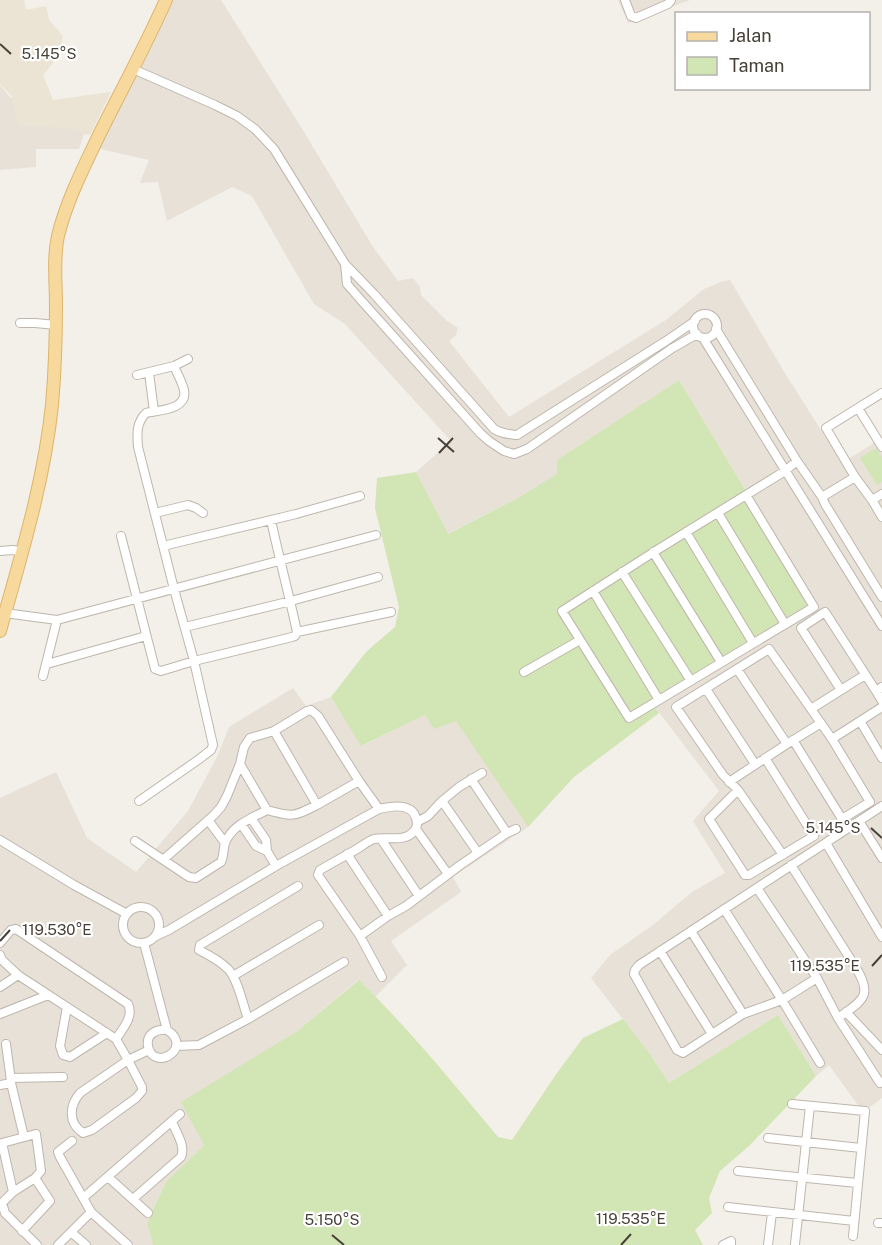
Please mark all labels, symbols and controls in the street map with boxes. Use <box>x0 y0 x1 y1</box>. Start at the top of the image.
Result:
legend <box>675 12 870 90</box>
text: Jalan <box>729 25 772 46</box>
text: 5.145°S <box>22 45 77 62</box>
text: Taman <box>729 55 784 76</box>
text: 5.145°S <box>806 819 861 836</box>
text: 119.530°E <box>22 921 92 938</box>
text: 119.535°E <box>790 957 860 974</box>
text: 119.535°E <box>596 1210 666 1227</box>
text: 5.150°S <box>305 1211 359 1228</box>

